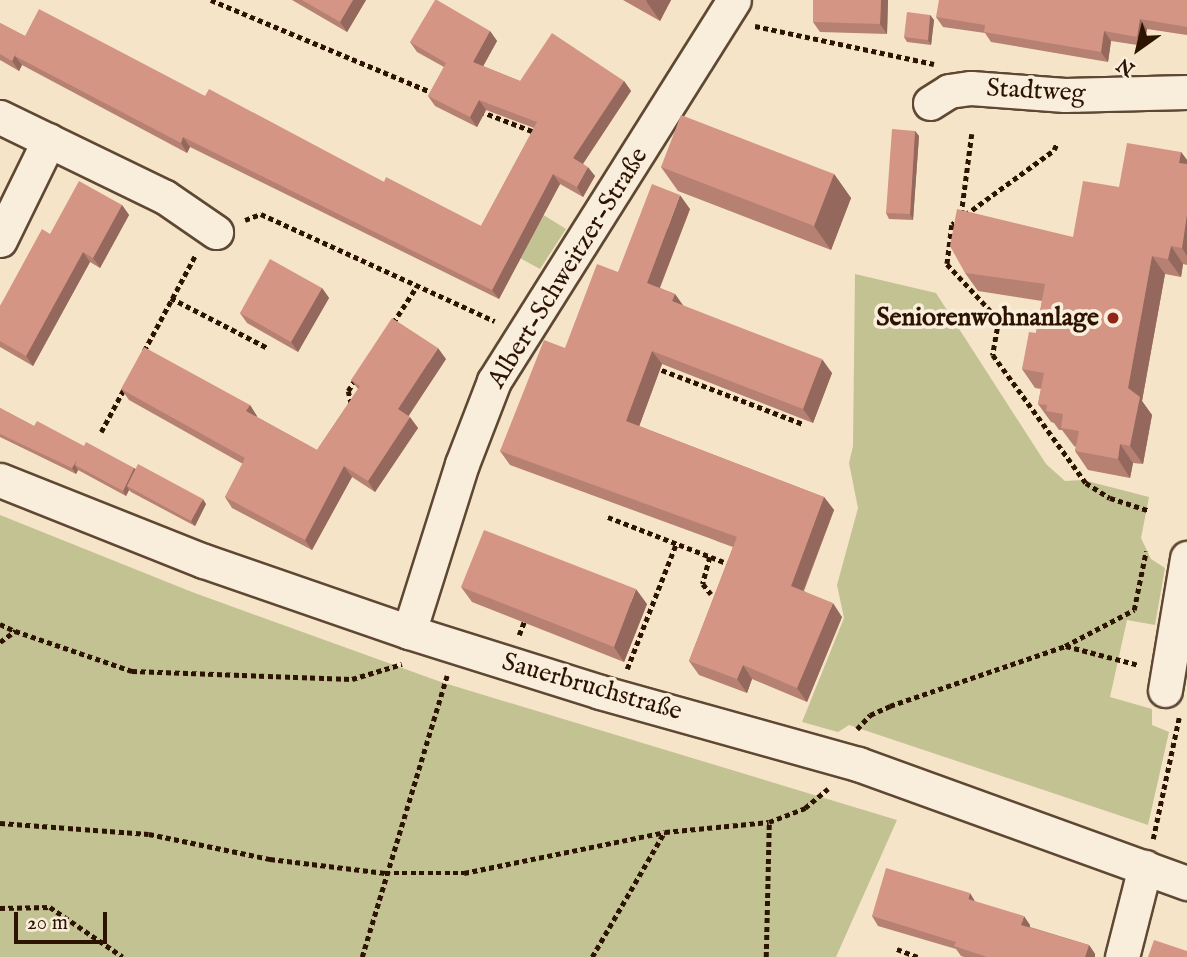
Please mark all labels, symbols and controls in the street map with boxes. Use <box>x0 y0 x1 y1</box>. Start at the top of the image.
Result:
north arrow <box>1103 14 1173 84</box>
text: N <box>1113 52 1140 81</box>
street label: Stadtweg <box>986 73 1086 109</box>
street label: Albert-Schweitzer-Straße <box>481 142 655 394</box>
place label: Seniorenwohnanlage <box>876 302 1099 334</box>
marker: Seniorenwohnanlage <box>1105 310 1121 326</box>
street label: Sauerbruchstraße <box>499 646 685 728</box>
scale bar <box>18 898 110 942</box>
text: 20 m <box>27 910 68 937</box>

